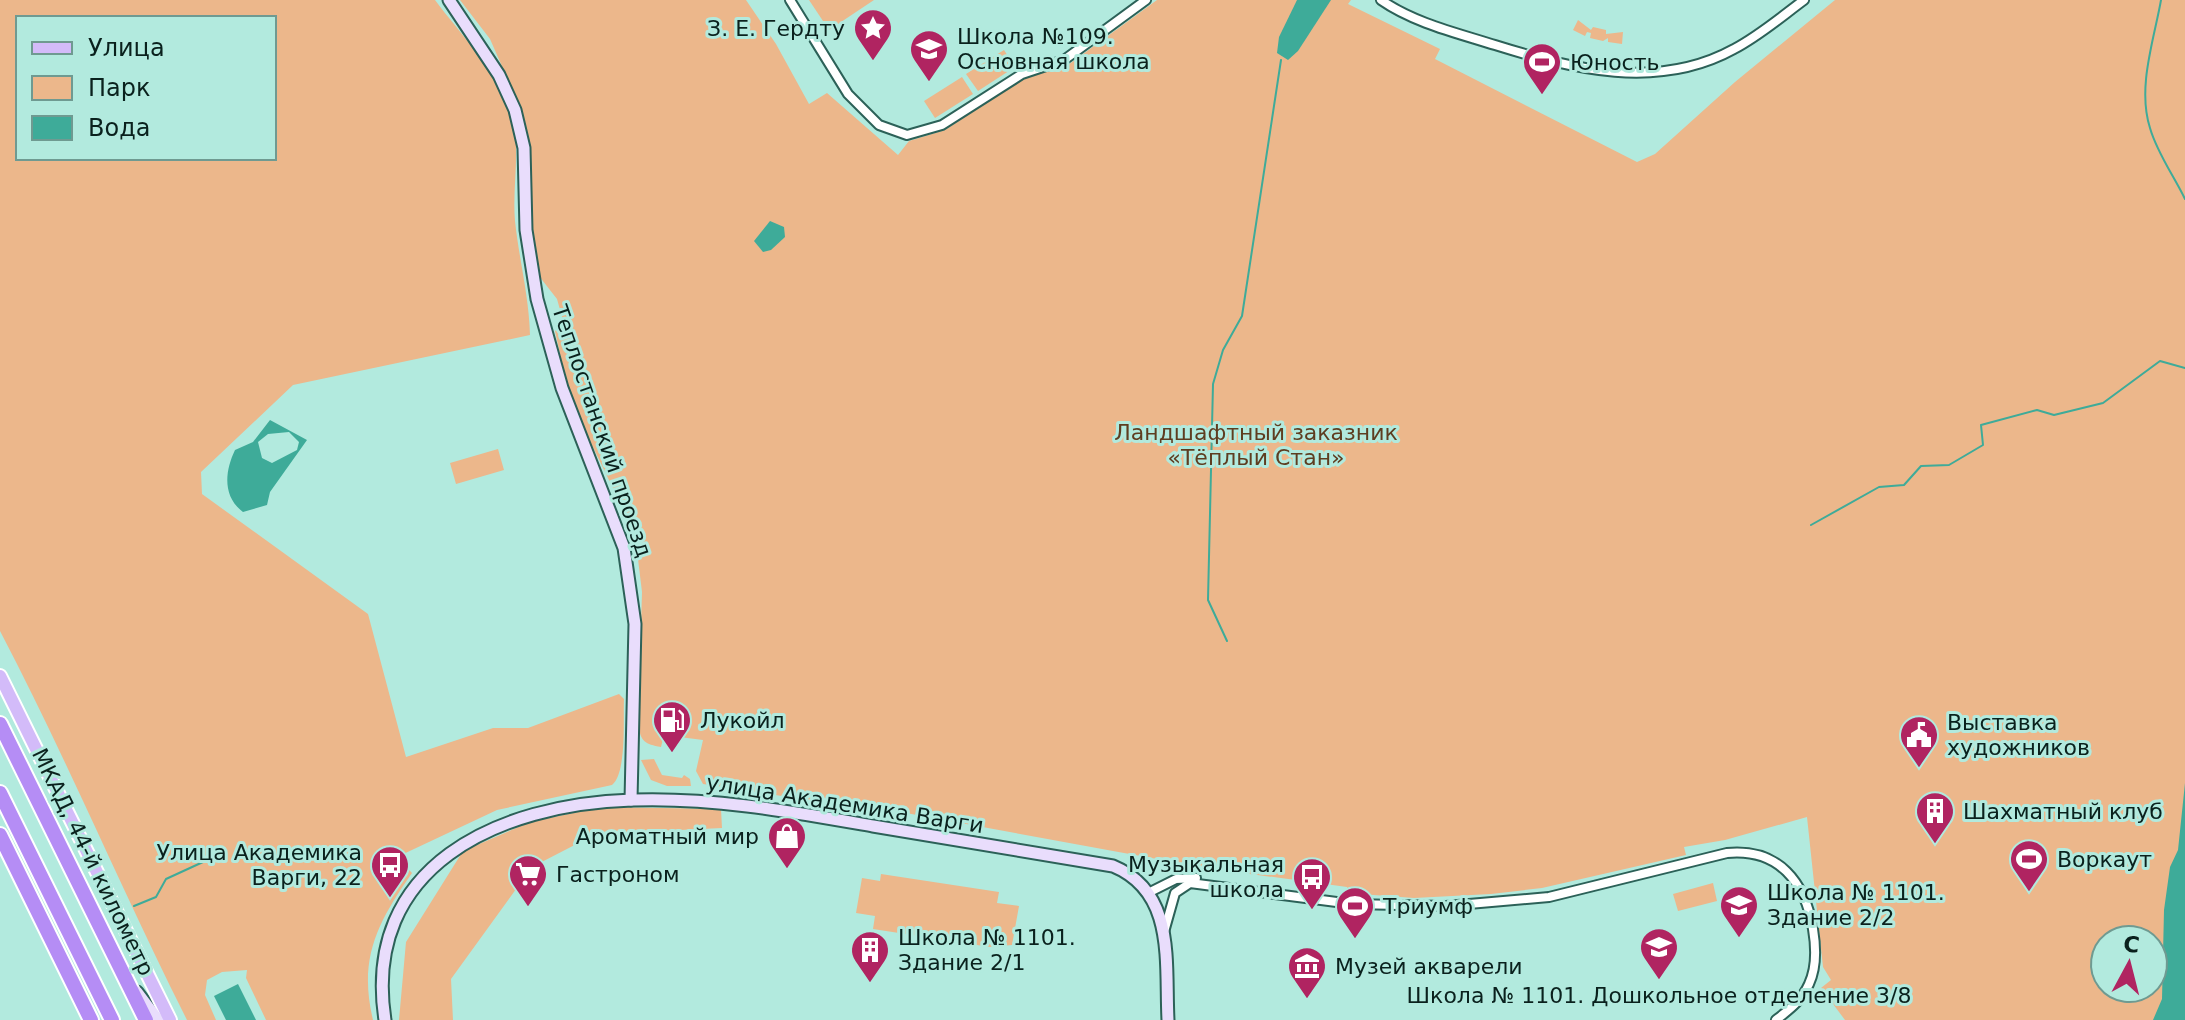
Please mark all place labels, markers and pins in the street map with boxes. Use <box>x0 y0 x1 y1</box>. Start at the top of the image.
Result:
place icon: З. Е. Гердту <box>852 7 894 62</box>
place label: З. Е. Гердту <box>707 16 845 41</box>
place label: Школа №109. Основная школа <box>957 24 1150 74</box>
school or university icon: Школа №109. Основная школа <box>908 28 950 83</box>
sports icon: Юность <box>1521 41 1563 96</box>
place label: Юность <box>1570 50 1659 75</box>
fuel station icon: Лукойл <box>651 699 693 754</box>
place label: Лукойл <box>700 708 785 733</box>
place label: Выставка художников <box>1947 710 2090 760</box>
public building icon: Выставка художников <box>1898 714 1940 769</box>
building icon: Шахматный клуб <box>1914 790 1956 845</box>
place label: Шахматный клуб <box>1963 799 2163 824</box>
shop icon: Ароматный мир <box>766 815 808 870</box>
place label: Ароматный мир <box>576 824 759 849</box>
sports icon: Воркаут <box>2008 838 2050 893</box>
place label: Улица Академика Варги, 22 <box>157 840 362 890</box>
bus stop icon: Улица Академика Варги, 22 <box>369 844 411 899</box>
place label: Воркаут <box>2057 847 2152 872</box>
place label: Музыкальная школа <box>1128 852 1284 902</box>
supermarket icon: Гастроном <box>507 853 549 908</box>
bus stop icon: Музыкальная школа <box>1291 856 1333 911</box>
place label: Гастроном <box>556 862 680 887</box>
place label: Школа № 1101. Здание 2/2 <box>1767 880 1945 930</box>
school or university icon: Школа № 1101. Здание 2/2 <box>1718 884 1760 939</box>
sports icon: Триумф <box>1334 885 1376 940</box>
place label: Триумф <box>1382 894 1473 919</box>
place label: Школа № 1101. Здание 2/1 <box>898 925 1076 975</box>
school or university icon: Школа № 1101. Дошкольное отделение 3/8 <box>1638 926 1680 981</box>
building icon: Школа № 1101. Здание 2/1 <box>849 929 891 984</box>
museum icon: Музей акварели <box>1286 945 1328 1000</box>
place label: Музей акварели <box>1335 954 1523 979</box>
place label: Школа № 1101. Дошкольное отделение 3/8 <box>1407 983 1911 1008</box>

